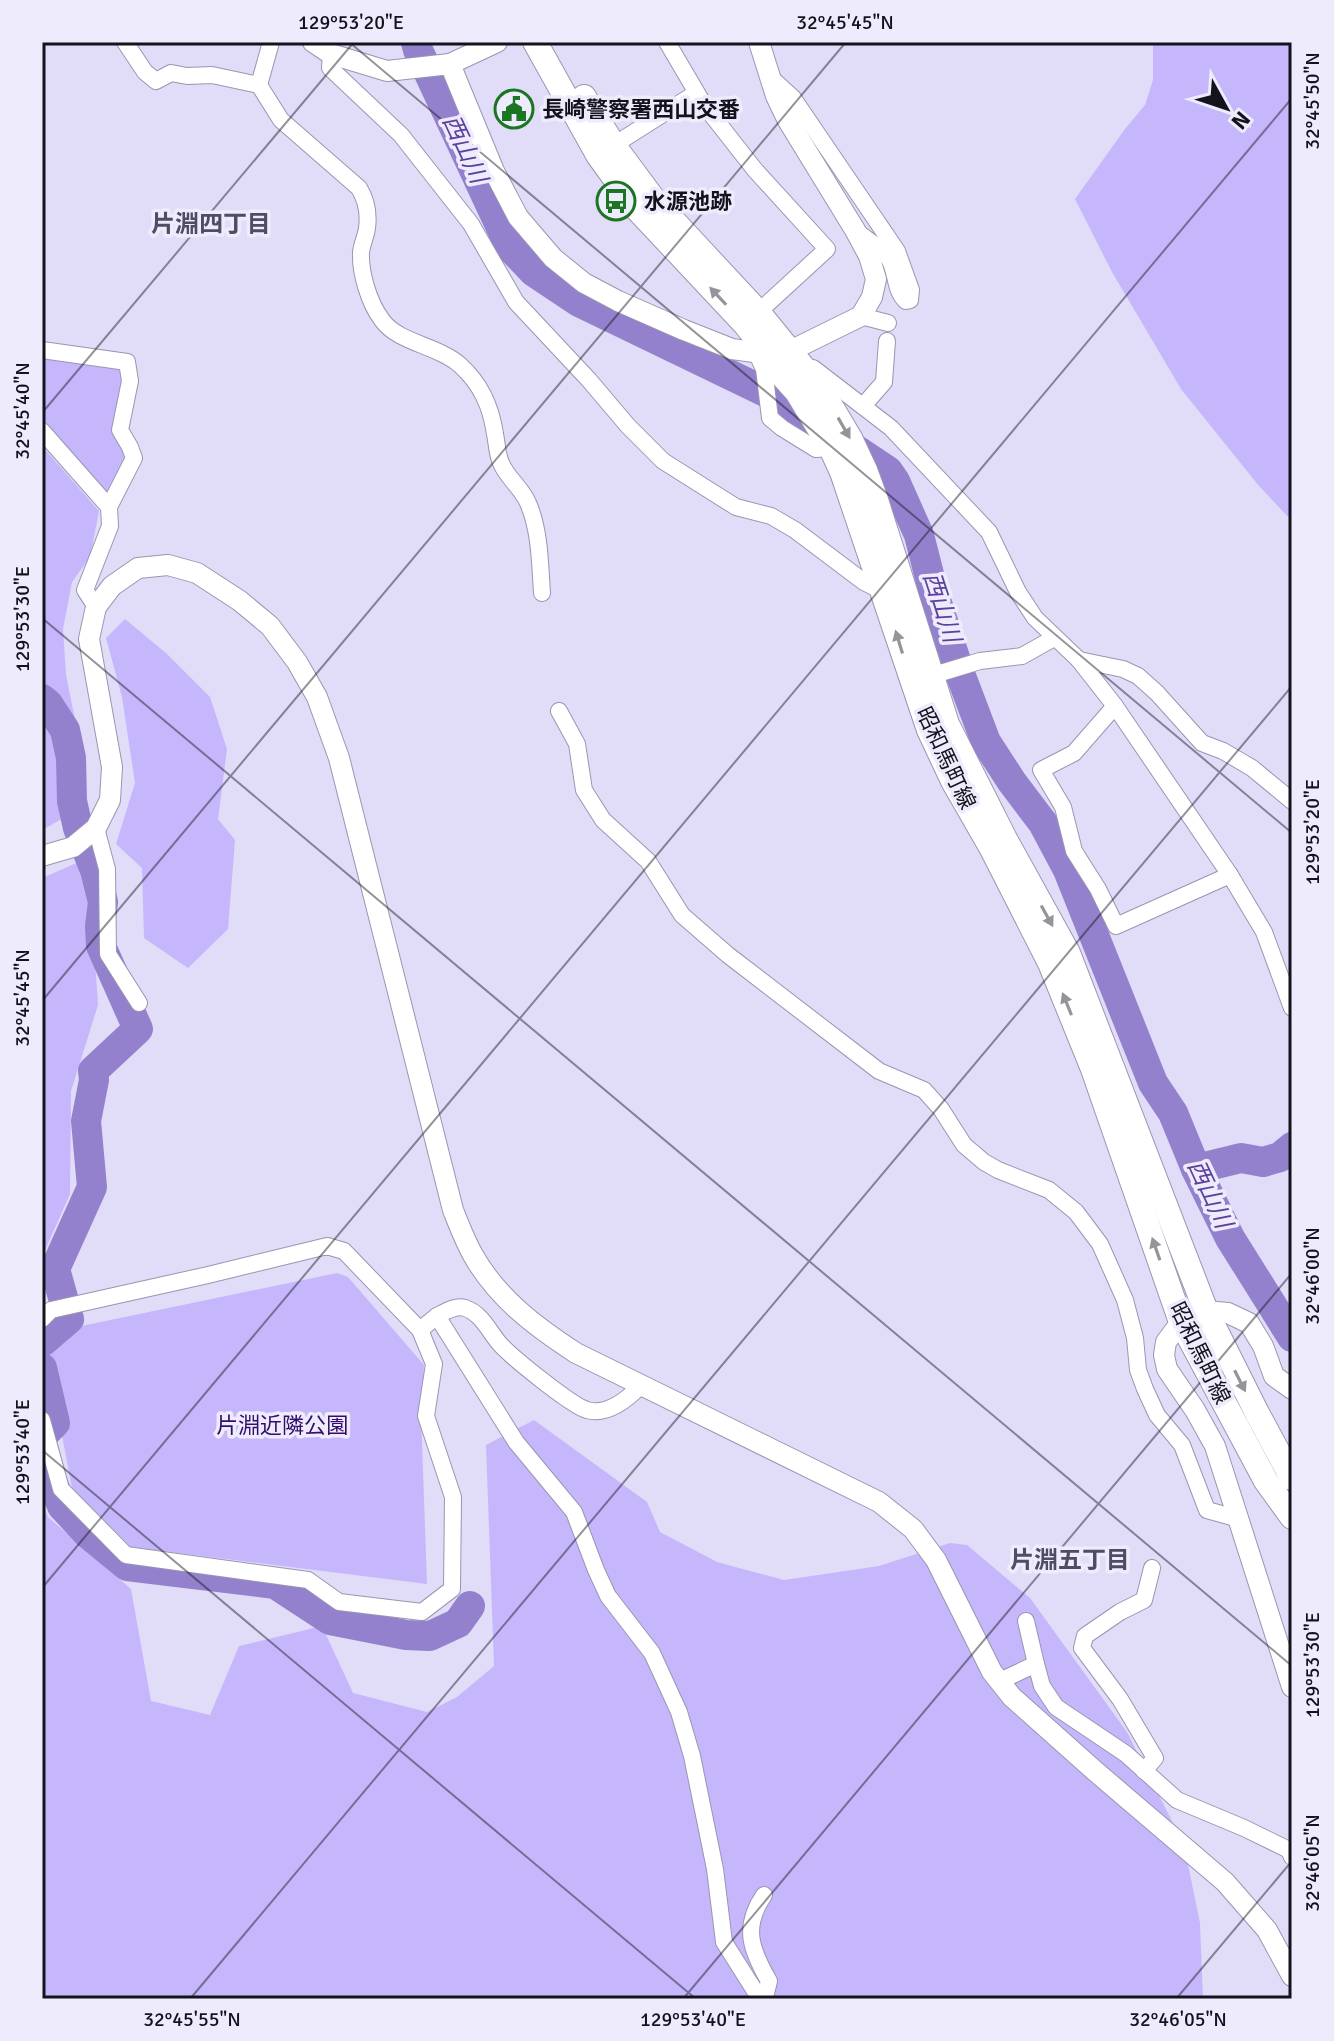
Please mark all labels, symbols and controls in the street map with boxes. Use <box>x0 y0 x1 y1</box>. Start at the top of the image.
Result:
text: 129°53'20"E <box>298 10 404 35</box>
text: 32°45'45"N <box>796 10 894 35</box>
text: 32°45'50"N <box>1300 52 1325 150</box>
north arrow <box>1186 68 1266 148</box>
public building icon: 長崎警察署西山交番 <box>493 88 535 130</box>
place label: 長崎警察署西山交番 <box>542 96 740 123</box>
text: N <box>1226 106 1256 135</box>
water label: 西山川 <box>436 110 495 191</box>
bus stop icon: 水源池跡 <box>595 180 637 222</box>
place label: 水源池跡 <box>644 188 732 215</box>
district label: 片淵四丁目 <box>151 209 271 239</box>
one-way arrow <box>709 286 727 305</box>
text: 32°45'40"N <box>10 362 35 460</box>
one-way arrow <box>837 417 851 440</box>
text: 129°53'30"E <box>10 566 35 672</box>
water label: 西山川 <box>917 568 968 649</box>
one-way arrow <box>892 630 905 654</box>
street label: 昭和馬町線 <box>911 702 981 814</box>
text: 129°53'20"E <box>1300 779 1325 885</box>
one-way arrow <box>1040 904 1054 927</box>
text: 32°45'45"N <box>10 949 35 1047</box>
one-way arrow <box>1060 992 1073 1016</box>
water label: 西山川 <box>1181 1155 1240 1236</box>
text: 32°46'00"N <box>1300 1227 1325 1325</box>
one-way arrow <box>1149 1237 1161 1261</box>
street label: 昭和馬町線 <box>1164 1298 1236 1408</box>
one-way arrow <box>1234 1370 1247 1393</box>
text: 129°53'40"E <box>10 1399 35 1505</box>
park label: 片淵近隣公園 <box>216 1412 348 1439</box>
district label: 片淵五丁目 <box>1010 1545 1130 1575</box>
text: 129°53'30"E <box>1300 1612 1325 1718</box>
text: 32°46'05"N <box>1300 1814 1325 1912</box>
text: 32°45'55"N <box>143 2007 241 2032</box>
text: 129°53'40"E <box>640 2007 746 2032</box>
text: 32°46'05"N <box>1129 2007 1227 2032</box>

